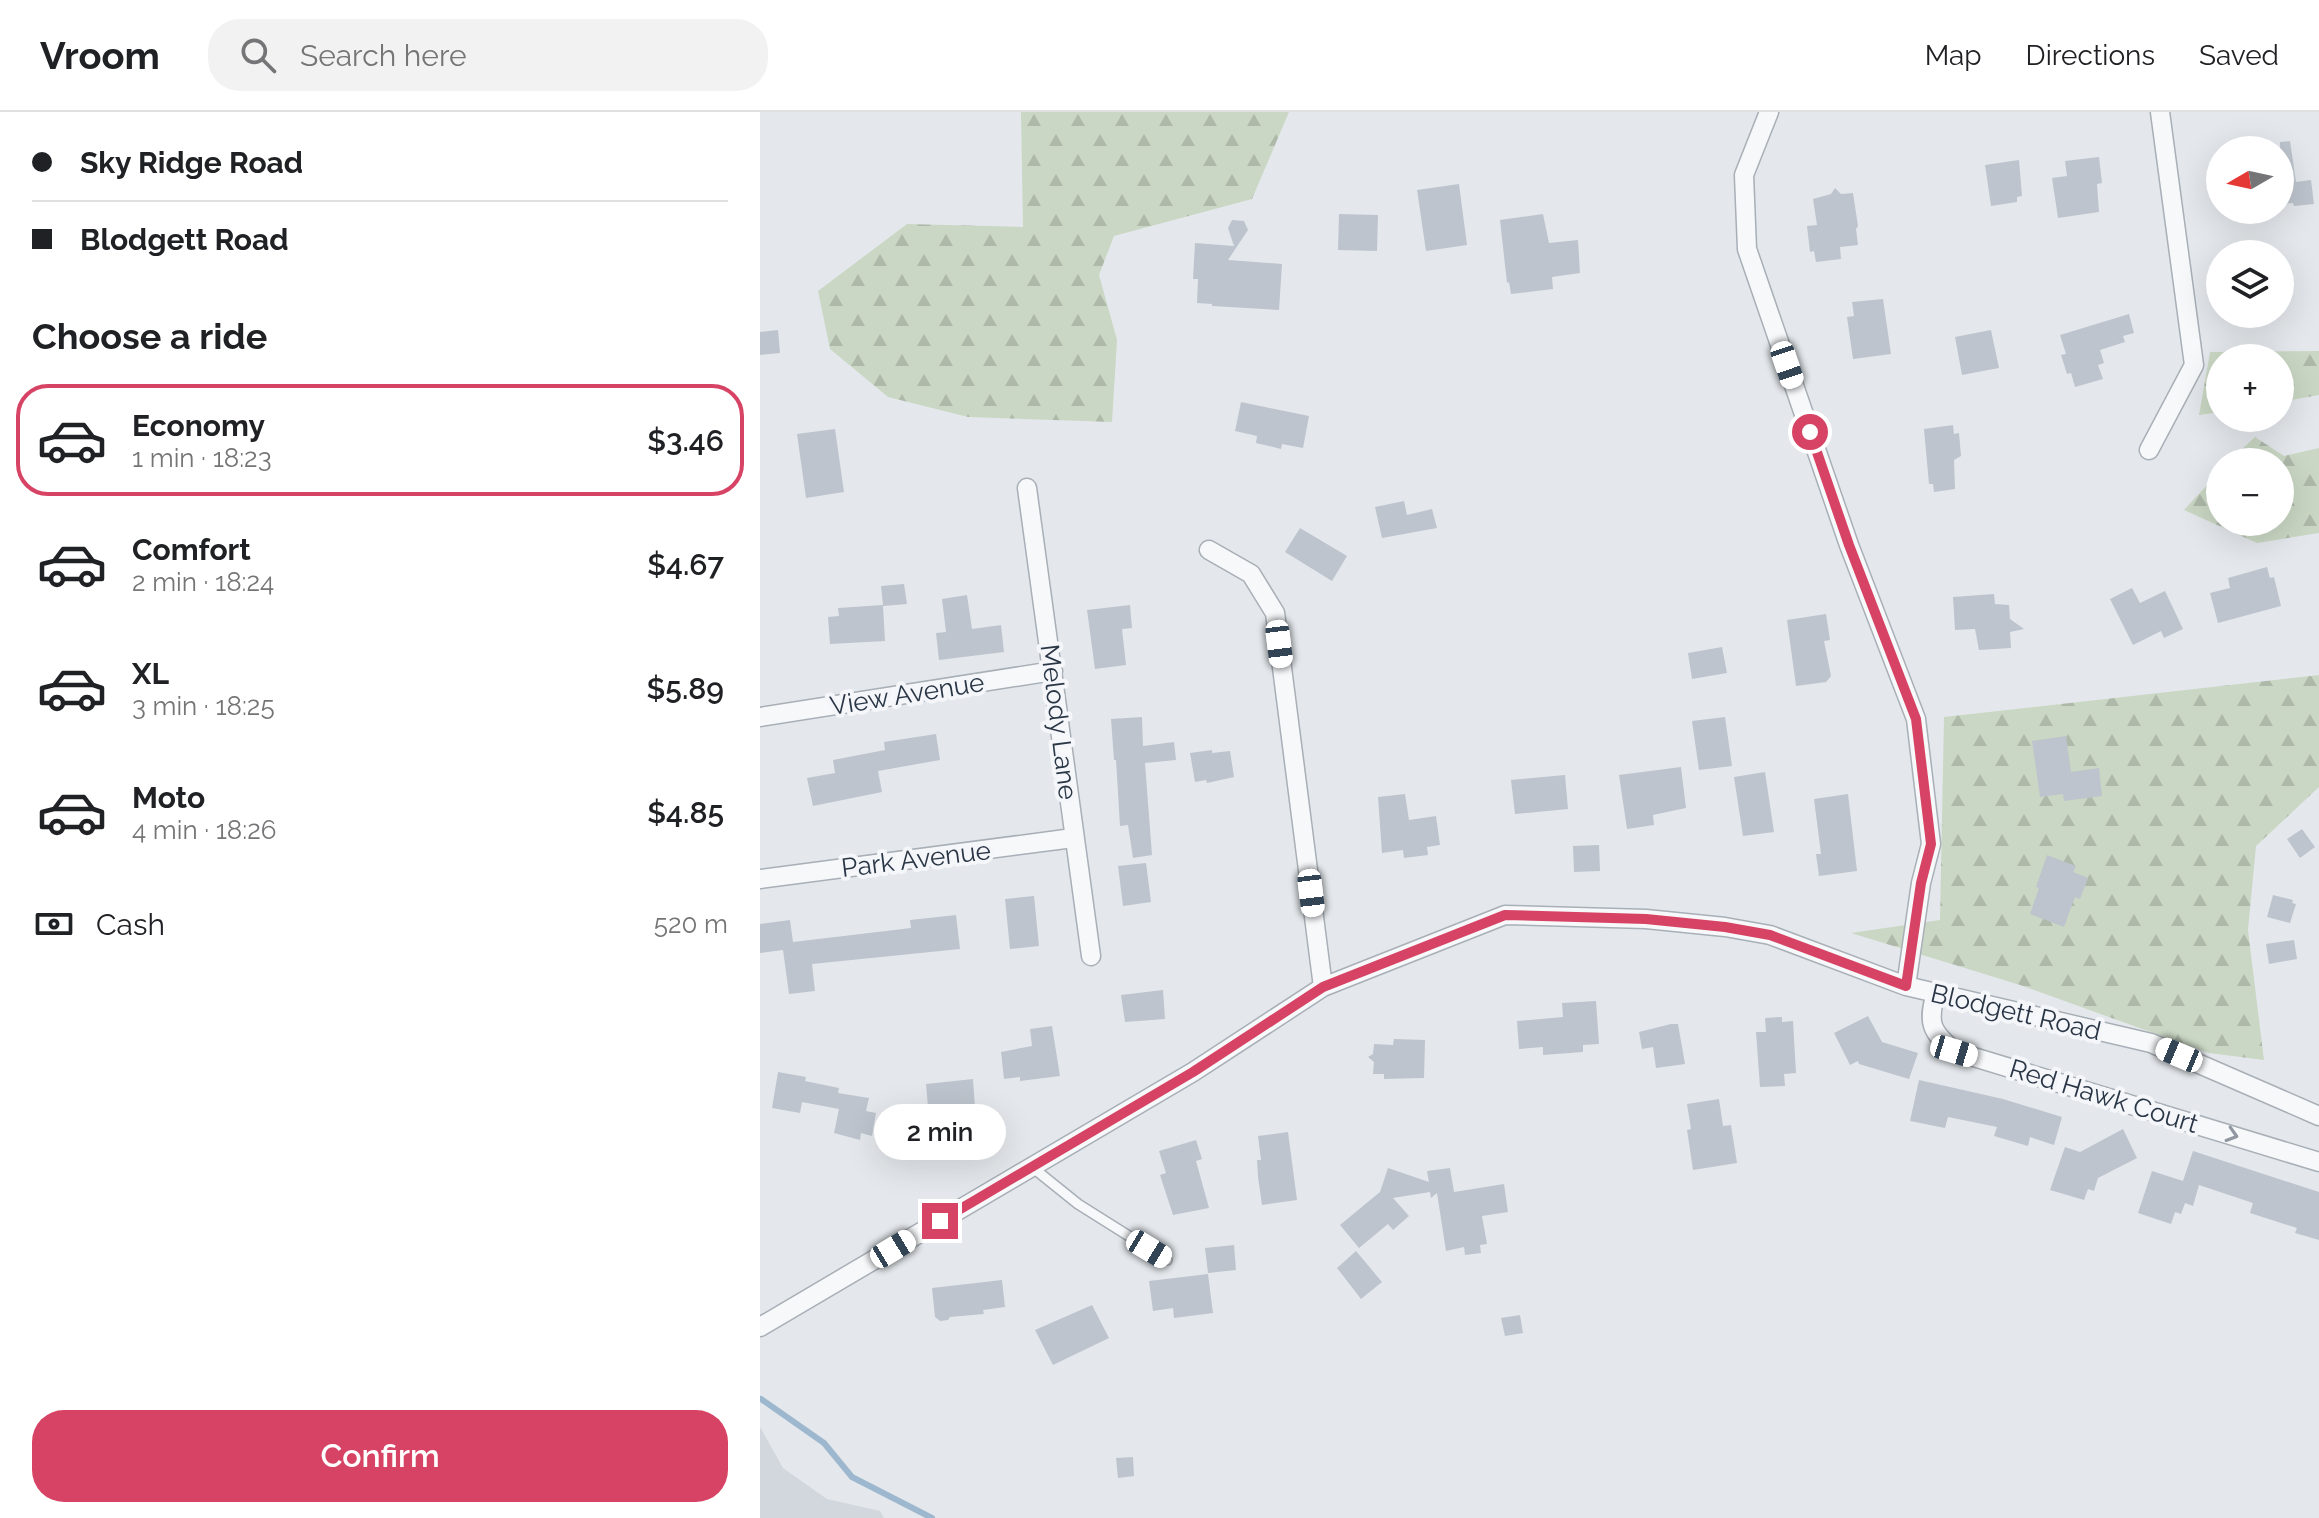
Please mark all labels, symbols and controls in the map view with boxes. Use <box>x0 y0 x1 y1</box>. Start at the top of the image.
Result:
search box <box>208 19 768 91</box>
text: Vroom <box>40 33 160 78</box>
icon: search <box>236 33 280 77</box>
text: Search here <box>300 38 467 73</box>
text: Map <box>1925 39 1982 72</box>
text: Directions <box>2026 39 2155 72</box>
text: Saved <box>2199 39 2279 72</box>
north arrow <box>2206 136 2294 224</box>
map controls <box>2206 136 2294 536</box>
text: Sky Ridge Road <box>80 145 303 180</box>
text: Blodgett Road <box>80 222 289 257</box>
button: layers <box>2206 240 2294 328</box>
text: Choose a ride <box>32 315 267 357</box>
car <box>1768 338 1806 392</box>
button: + <box>2206 344 2294 432</box>
icon: car <box>36 404 108 476</box>
text: Economy <box>132 408 265 443</box>
route start <box>1792 414 1828 450</box>
text: $3.46 <box>647 423 724 458</box>
text: 1 min · 18:23 <box>132 443 272 473</box>
button: − <box>2206 448 2294 536</box>
icon: car <box>36 528 108 600</box>
text: Comfort <box>132 532 251 567</box>
text: $4.67 <box>647 547 724 582</box>
text: 2 min · 18:24 <box>132 567 274 597</box>
car <box>1264 619 1294 669</box>
street label: Melody Lane <box>1035 643 1083 801</box>
icon: car <box>36 652 108 724</box>
text: XL <box>132 656 169 691</box>
street label: View Avenue <box>828 667 986 721</box>
text: $5.89 <box>647 671 724 706</box>
text: 3 min · 18:25 <box>132 691 275 721</box>
icon: car <box>36 776 108 848</box>
text: Moto <box>132 780 205 815</box>
text: $4.85 <box>647 795 724 830</box>
text: 4 min · 18:26 <box>132 815 276 845</box>
street label: Park Avenue <box>840 835 992 883</box>
car <box>1296 868 1326 918</box>
icon: cash <box>32 902 76 946</box>
text: Cash <box>96 907 165 942</box>
text: 520 m <box>654 909 728 939</box>
street label: Blodgett Road <box>1928 978 2104 1046</box>
car <box>1928 1033 1980 1069</box>
car <box>2152 1035 2206 1075</box>
street label: Red Hawk Court <box>2006 1053 2202 1139</box>
callout: 2 min <box>874 1105 1006 1161</box>
text: 2 min <box>907 1117 973 1147</box>
one-way arrow <box>2225 1126 2239 1142</box>
route end <box>922 1203 958 1239</box>
car <box>866 1226 920 1272</box>
car <box>1122 1226 1176 1272</box>
button: Confirm <box>32 1410 728 1502</box>

